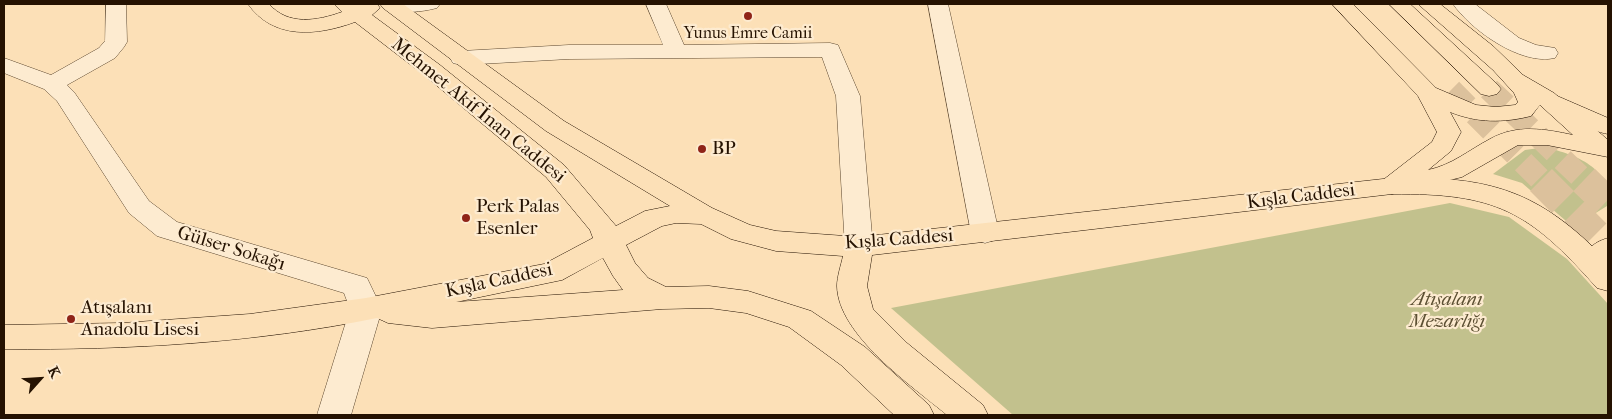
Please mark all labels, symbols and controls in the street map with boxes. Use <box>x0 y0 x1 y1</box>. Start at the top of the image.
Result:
marker: Yunus Emre Camii <box>742 10 754 22</box>
place label: Yunus Emre Camii <box>684 24 812 44</box>
street label: Mehmet Akif İnan Caddesi <box>386 34 570 188</box>
place label: BP <box>712 138 736 160</box>
marker: BP <box>696 143 708 155</box>
street label: Kışla Caddesi <box>1246 179 1356 215</box>
place label: Perk Palas Esenler <box>476 196 559 240</box>
marker: Perk Palas Esenler <box>460 212 472 224</box>
street label: Gülser Sokağı <box>174 222 288 276</box>
street label: Kışla Caddesi <box>844 225 954 255</box>
street label: Kışla Caddesi <box>443 259 555 303</box>
park label: Atışalanı Mezarlığı <box>1409 289 1485 333</box>
place label: Atışalanı Anadolu Lisesi <box>81 297 199 341</box>
marker: Atışalanı Anadolu Lisesi <box>65 313 77 325</box>
north arrow <box>15 354 65 404</box>
text: K <box>44 364 64 381</box>

